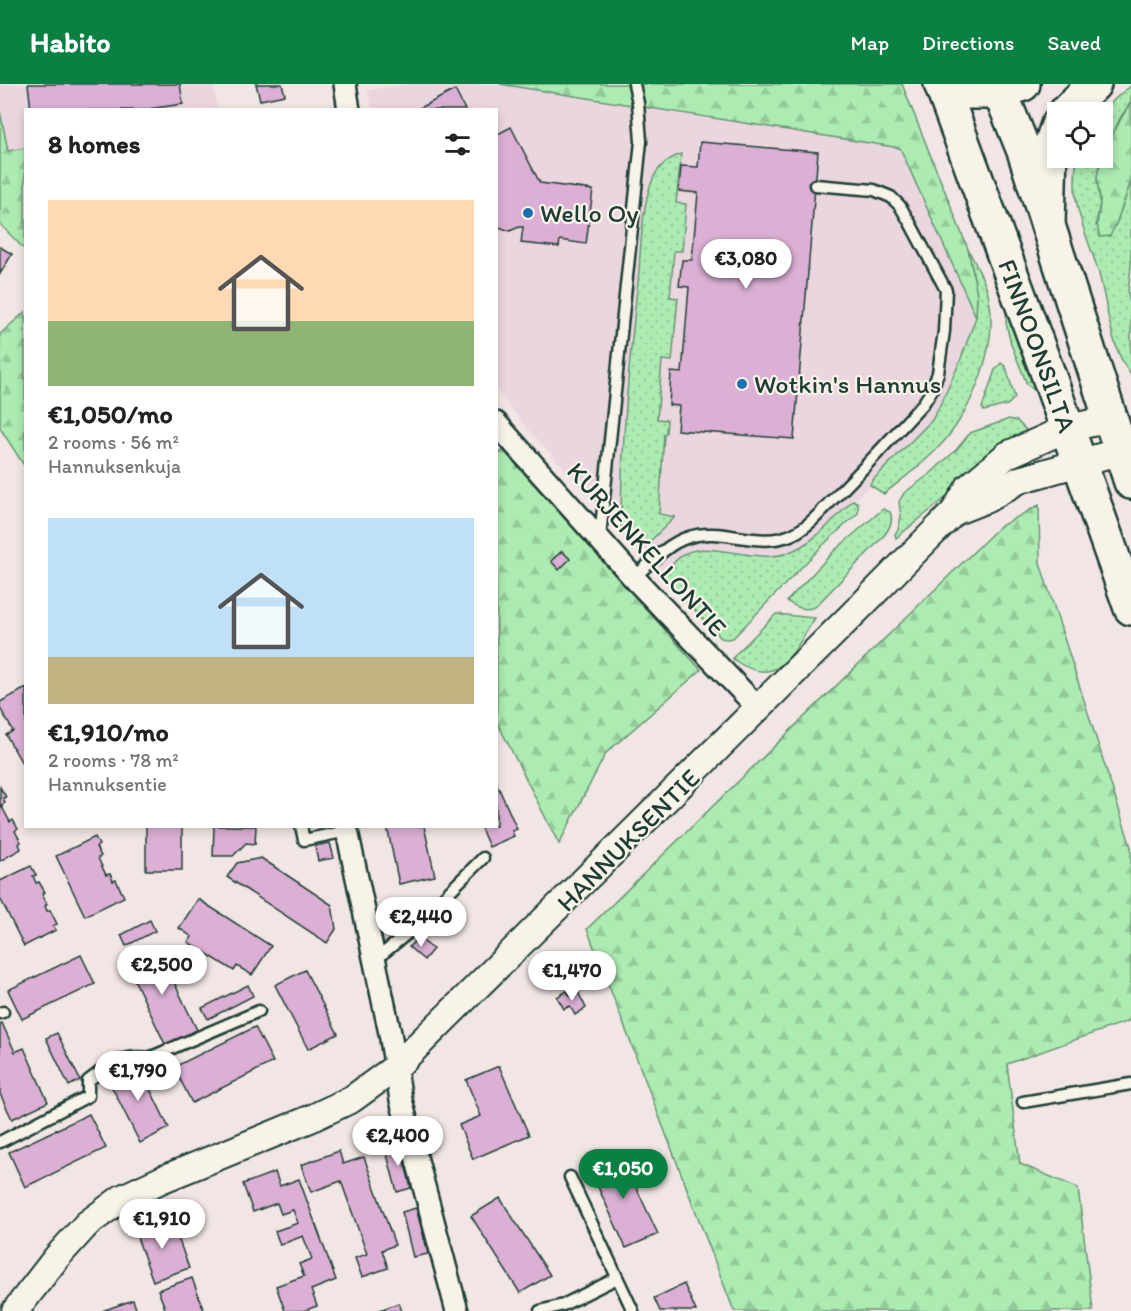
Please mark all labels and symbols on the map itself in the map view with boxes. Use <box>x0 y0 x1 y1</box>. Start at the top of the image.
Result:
place label: Wello Oy <box>540 197 639 229</box>
marker: Wello Oy <box>521 206 535 220</box>
pin: €3,080 <box>697 239 795 290</box>
street label: FINNOONSILTA <box>991 255 1084 437</box>
place label: Wotkin's Hannus <box>754 368 941 400</box>
marker: Wotkin's Hannus <box>735 377 749 391</box>
street label: KURJENKELLONTIE <box>560 455 734 643</box>
street label: HANNUKSENTIE <box>550 762 706 918</box>
pin: €2,440 <box>372 897 470 948</box>
pin: €2,500 <box>113 945 211 996</box>
pin: €1,470 <box>523 951 621 1002</box>
pin: €1,790 <box>89 1051 187 1102</box>
pin: €2,400 <box>349 1116 447 1167</box>
pin: €1,050 <box>574 1149 672 1200</box>
pin: €1,910 <box>113 1199 211 1250</box>

